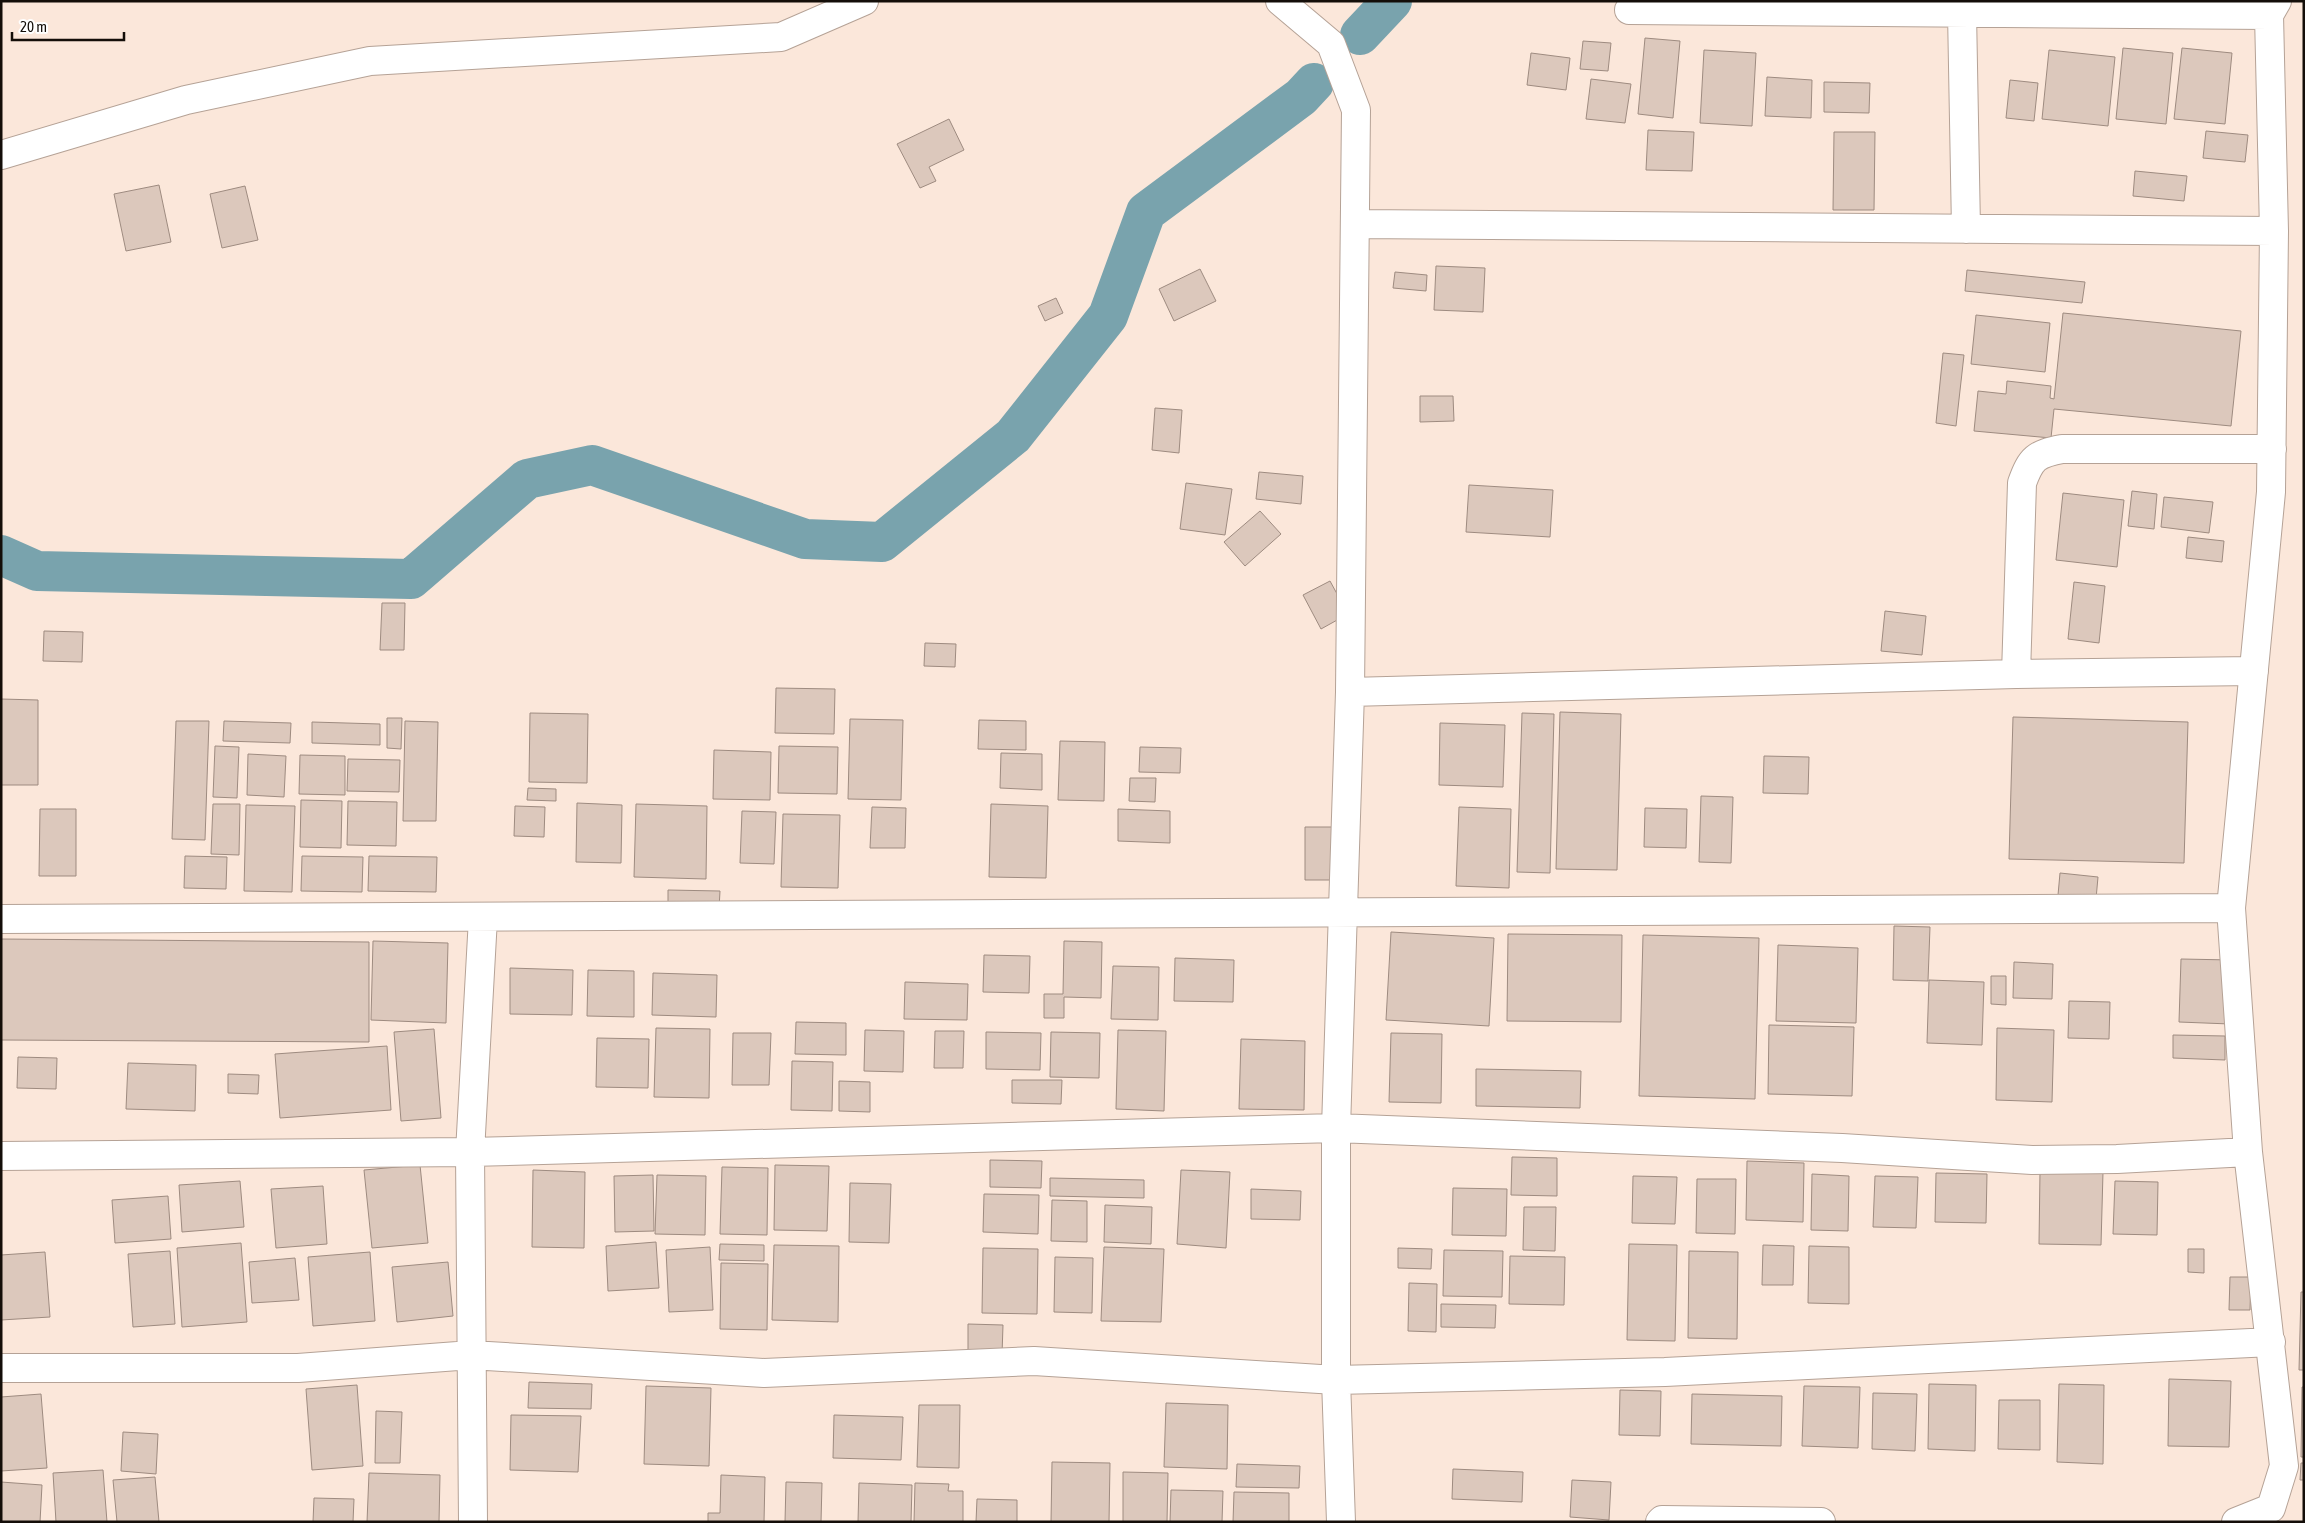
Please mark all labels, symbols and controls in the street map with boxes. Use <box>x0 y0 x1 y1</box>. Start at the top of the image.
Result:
scale bar <box>12 10 125 42</box>
text: 20 m <box>20 18 47 35</box>

